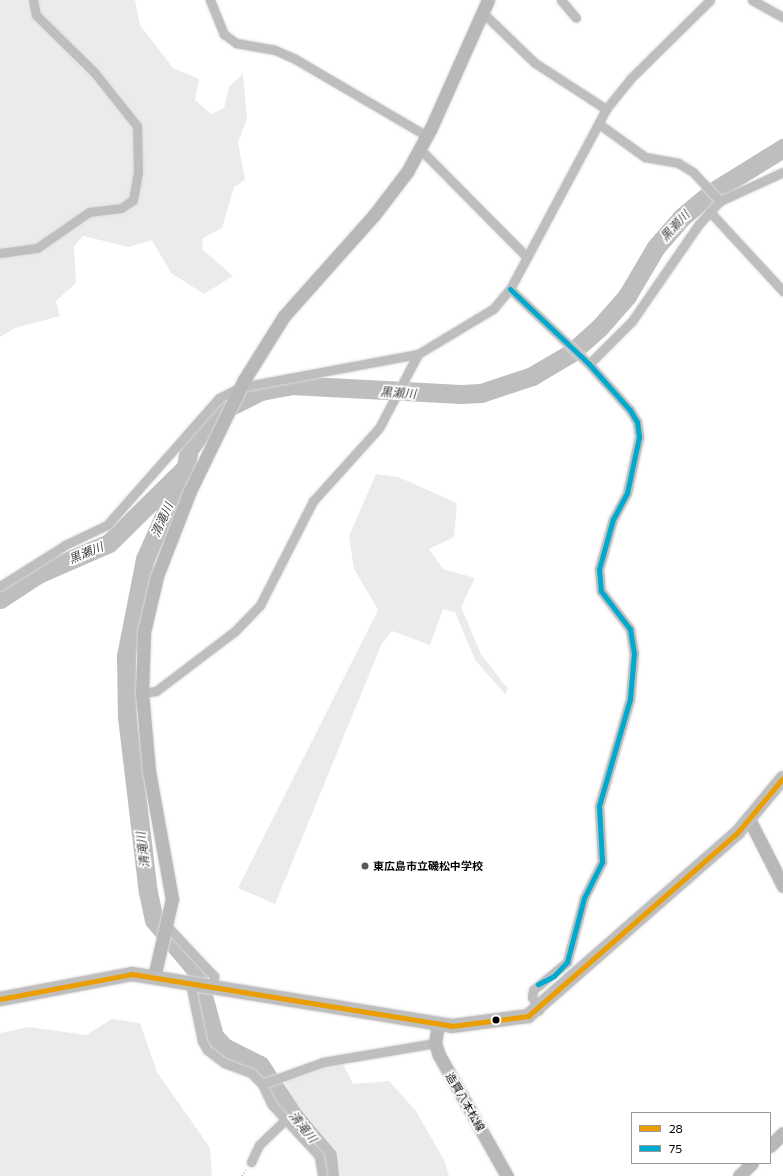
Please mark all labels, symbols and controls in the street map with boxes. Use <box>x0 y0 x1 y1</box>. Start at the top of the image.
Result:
water label: 黒瀬川 <box>657 208 693 244</box>
water label: 黒瀬川 <box>380 385 416 401</box>
water label: 清滝川 <box>148 501 176 539</box>
water label: 黒瀬川 <box>67 539 105 567</box>
water label: 清滝川 <box>134 831 152 869</box>
place label: 東広島市立磯松中学校 <box>373 859 483 873</box>
marker: 東広島市立磯松中学校 <box>360 861 370 871</box>
unlabelled marker <box>491 1015 501 1025</box>
street label: 造賀八本松線 <box>443 1070 487 1134</box>
water label: 清滝川 <box>286 1108 320 1146</box>
legend <box>631 1112 771 1164</box>
text: 28 <box>669 1121 683 1135</box>
text: 75 <box>669 1141 682 1155</box>

